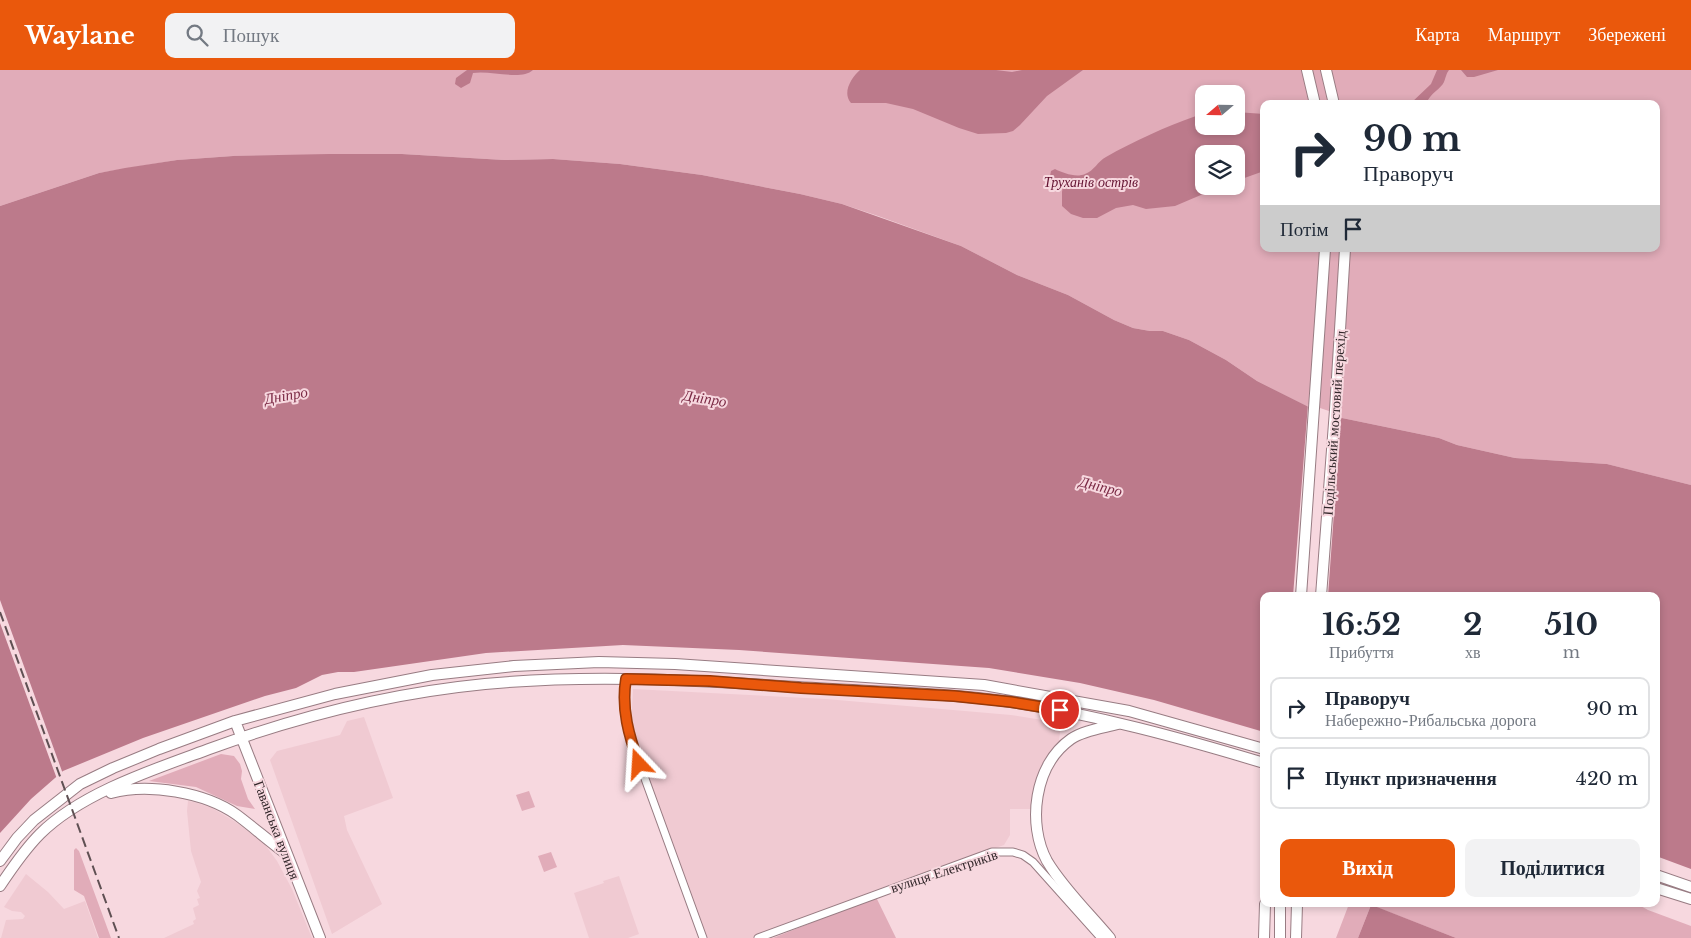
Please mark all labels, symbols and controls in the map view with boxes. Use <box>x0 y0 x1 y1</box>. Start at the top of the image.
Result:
search box <box>165 13 515 58</box>
text: Waylane <box>25 21 135 50</box>
icon: search <box>183 21 211 49</box>
text: Пошук <box>223 24 279 47</box>
text: Карта <box>1415 24 1460 46</box>
text: Маршрут <box>1488 24 1560 46</box>
text: Збережені <box>1588 24 1666 46</box>
north arrow <box>1195 85 1245 135</box>
map controls <box>1195 85 1245 195</box>
text: 90 m <box>1363 117 1461 160</box>
icon: right <box>1280 120 1345 185</box>
button: layers <box>1195 145 1245 195</box>
text: Праворуч <box>1363 160 1454 187</box>
park label: Труханів острів <box>1044 173 1138 191</box>
icon: arrive <box>1339 215 1367 243</box>
text: Потім <box>1280 218 1329 241</box>
street label: Подільський мостовий перехід <box>1319 330 1349 516</box>
water label: Дніпро <box>261 382 310 408</box>
water label: Дніпро <box>680 385 729 411</box>
water label: Дніпро <box>1076 471 1125 501</box>
text: 16:52 <box>1322 606 1401 643</box>
text: 2 <box>1463 606 1483 643</box>
text: 510 <box>1544 606 1598 643</box>
text: Прибуття <box>1329 642 1394 662</box>
text: хв <box>1465 642 1481 662</box>
text: m <box>1563 642 1580 662</box>
text: Праворуч <box>1325 687 1410 710</box>
pin <box>1039 689 1081 731</box>
icon: right <box>1282 694 1310 722</box>
icon: arrive <box>1046 696 1074 724</box>
text: 90 m <box>1586 697 1638 720</box>
text: Набережно-Рибальська дорога <box>1325 710 1536 730</box>
position arrow <box>612 737 664 789</box>
icon: arrive <box>1282 764 1310 792</box>
text: Пункт призначення <box>1325 767 1497 790</box>
text: 420 m <box>1576 767 1638 790</box>
street label: Гаванська вулиця <box>250 778 304 882</box>
button: Вихід <box>1280 839 1455 897</box>
button: Поділитися <box>1465 839 1640 897</box>
street label: вулиця Електриків <box>888 845 1000 897</box>

